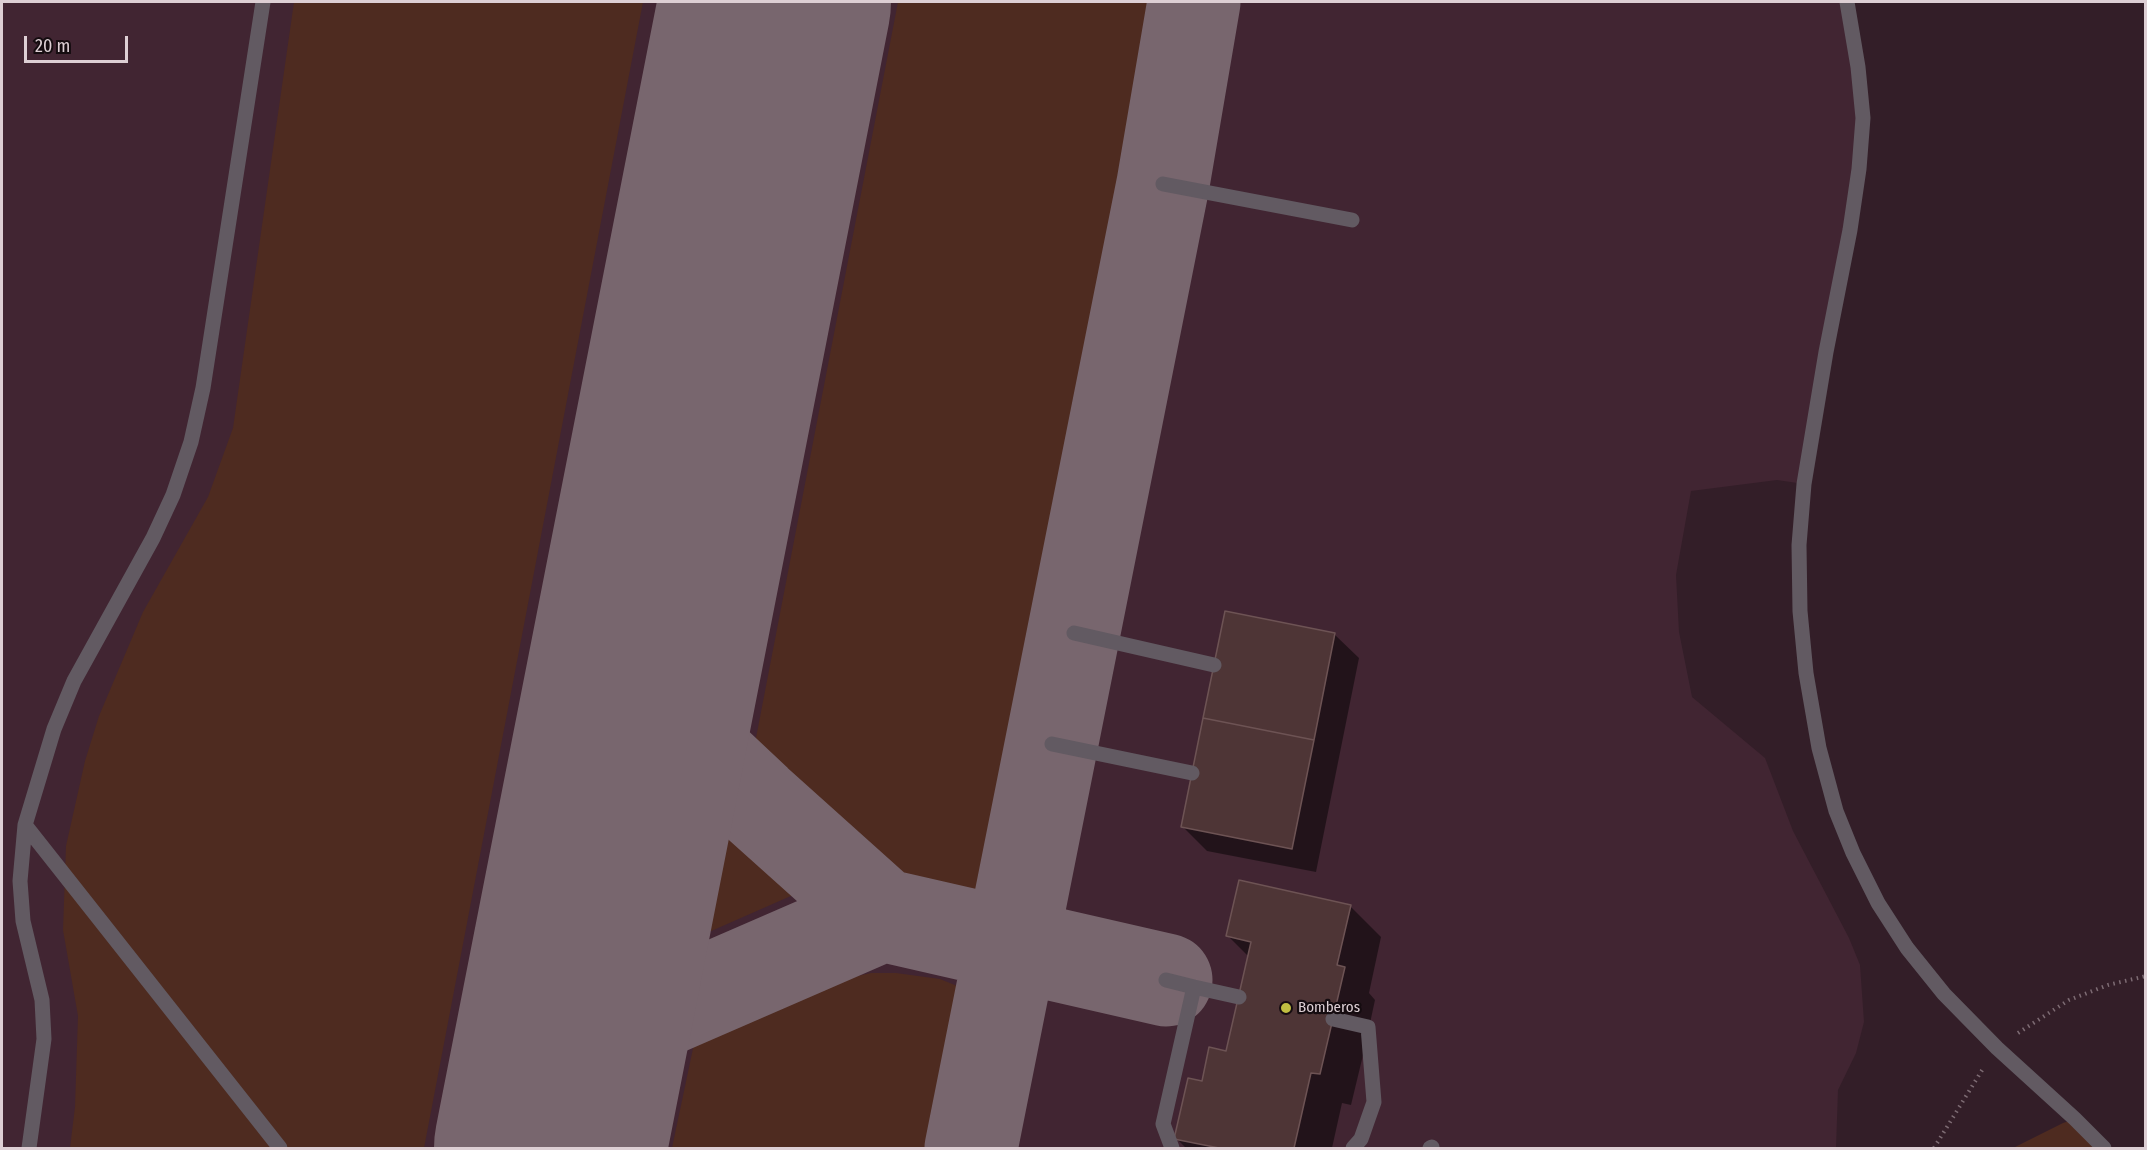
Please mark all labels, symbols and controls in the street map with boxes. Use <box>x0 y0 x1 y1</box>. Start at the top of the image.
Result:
scale bar <box>27 24 130 62</box>
text: 20 m <box>35 35 70 57</box>
place label: Bomberos <box>1298 999 1360 1017</box>
marker: Bomberos <box>1279 1001 1293 1015</box>

